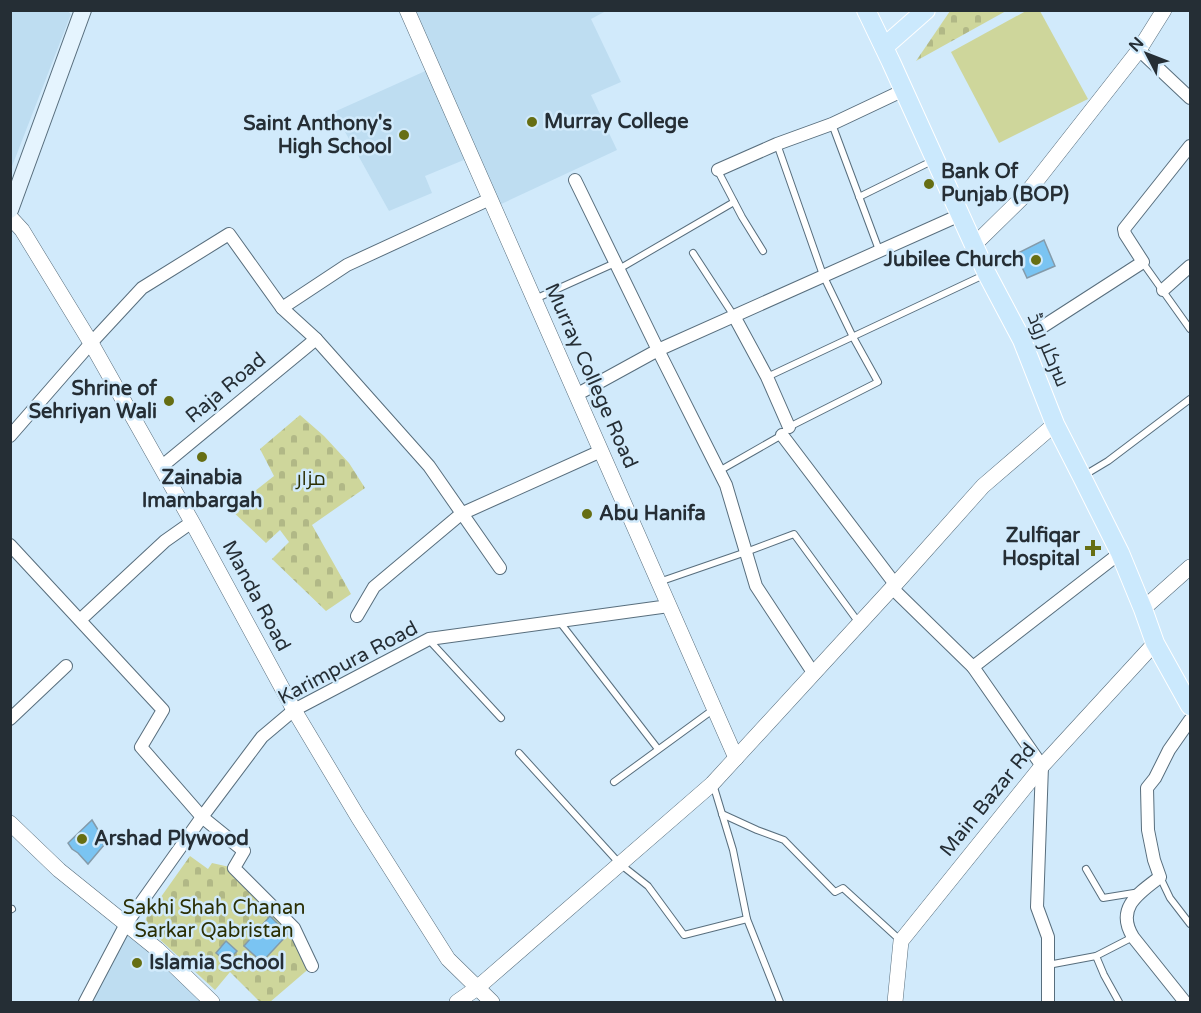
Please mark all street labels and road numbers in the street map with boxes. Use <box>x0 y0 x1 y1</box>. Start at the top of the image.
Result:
street label: Murray College Road <box>539 280 643 472</box>
street label: سرکلر روڈ <box>1022 309 1074 391</box>
street label: Raja Road <box>181 348 271 428</box>
street label: Manda Road <box>217 536 295 656</box>
street label: Karimpura Road <box>274 616 422 710</box>
street label: Main Bazar Rd <box>935 738 1041 862</box>

